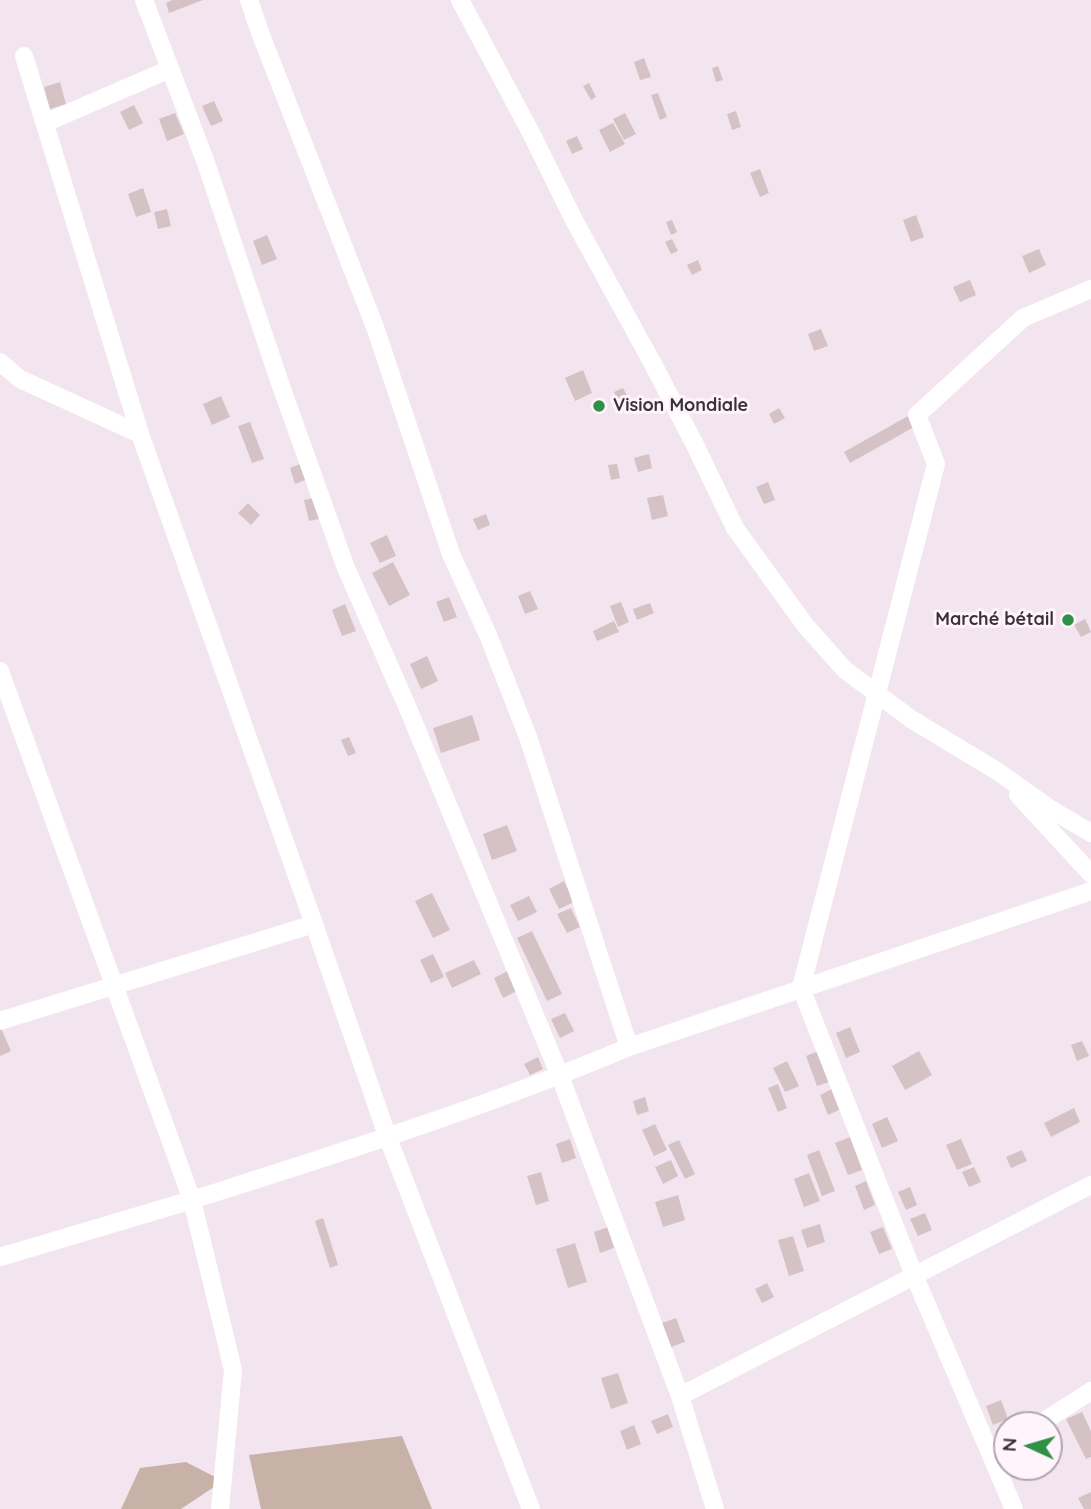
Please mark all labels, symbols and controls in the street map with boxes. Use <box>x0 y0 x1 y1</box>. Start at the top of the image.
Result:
place label: Vision Mondiale <box>613 395 748 417</box>
marker: Vision Mondiale <box>591 398 607 414</box>
place label: Marché bétail <box>935 609 1054 631</box>
marker: Marché bétail <box>1060 612 1076 628</box>
north arrow <box>993 1411 1063 1481</box>
text: N <box>997 1437 1022 1452</box>

